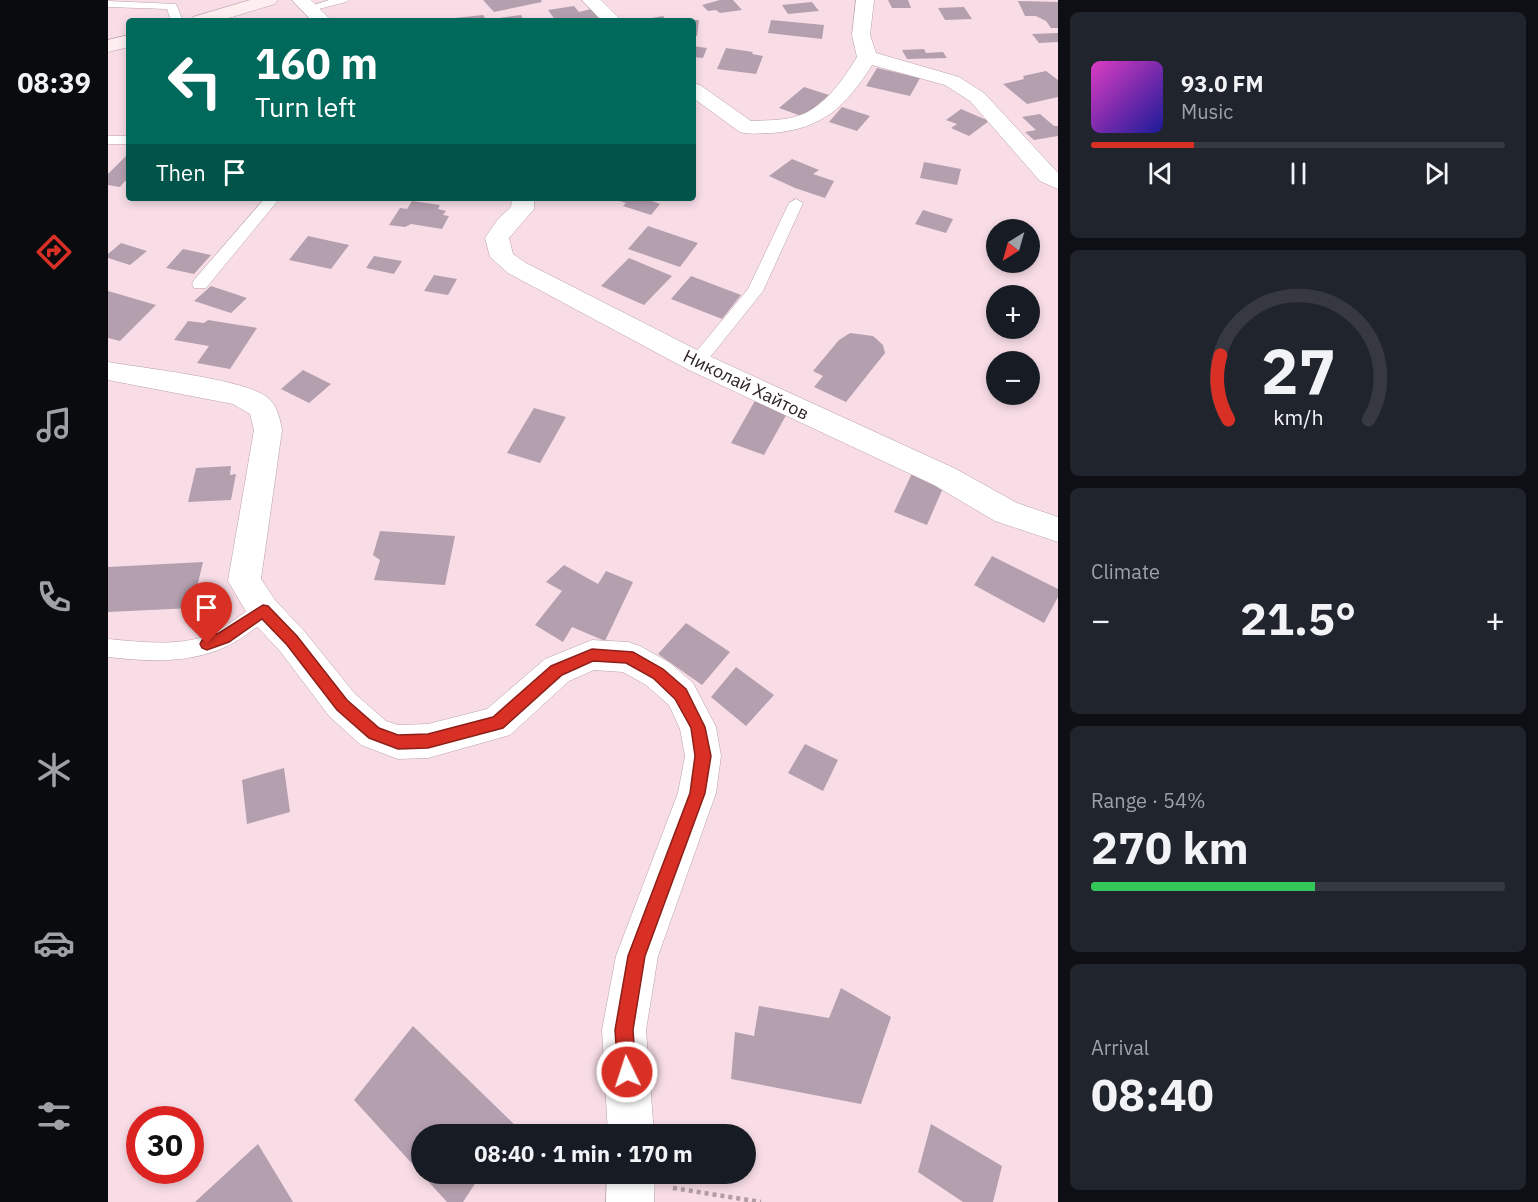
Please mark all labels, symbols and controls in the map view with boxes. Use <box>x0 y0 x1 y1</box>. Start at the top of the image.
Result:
text: 160 m <box>255 36 378 91</box>
icon: left <box>156 42 234 120</box>
text: 08:39 <box>17 65 91 100</box>
text: 93.0 FM <box>1181 69 1264 98</box>
text: Turn left <box>255 89 356 124</box>
text: Music <box>1181 98 1233 125</box>
icon: arrive <box>218 156 251 189</box>
icon: previous <box>1144 157 1177 190</box>
icon: pause <box>1282 157 1315 190</box>
icon: next <box>1420 157 1453 190</box>
text: Then <box>156 158 206 187</box>
north arrow <box>986 219 1040 273</box>
map controls <box>986 219 1040 405</box>
icon: directions <box>33 231 75 273</box>
button: + <box>986 285 1040 339</box>
text: 27 <box>1261 330 1335 411</box>
street label: Николай Хайтов <box>680 344 813 425</box>
button: − <box>986 351 1040 405</box>
text: km/h <box>1273 403 1323 431</box>
icon: music <box>33 404 75 446</box>
text: Climate <box>1091 558 1160 585</box>
icon: phone <box>33 576 75 618</box>
pin <box>181 582 232 644</box>
text: 21.5° <box>1240 589 1356 647</box>
icon: arrive <box>190 591 223 624</box>
text: − <box>1091 598 1111 641</box>
text: + <box>1485 598 1505 641</box>
icon: climate <box>33 749 75 791</box>
text: Range · 54% <box>1091 787 1206 814</box>
text: 270 km <box>1091 818 1249 876</box>
icon: car <box>33 922 75 964</box>
text: Arrival <box>1091 1034 1149 1061</box>
position arrow <box>595 1040 659 1104</box>
text: 08:40 <box>1091 1065 1214 1123</box>
icon: filters <box>33 1095 75 1137</box>
speed limit sign: 30 <box>126 1106 204 1184</box>
text: 08:40 · 1 min · 170 m <box>474 1139 693 1168</box>

